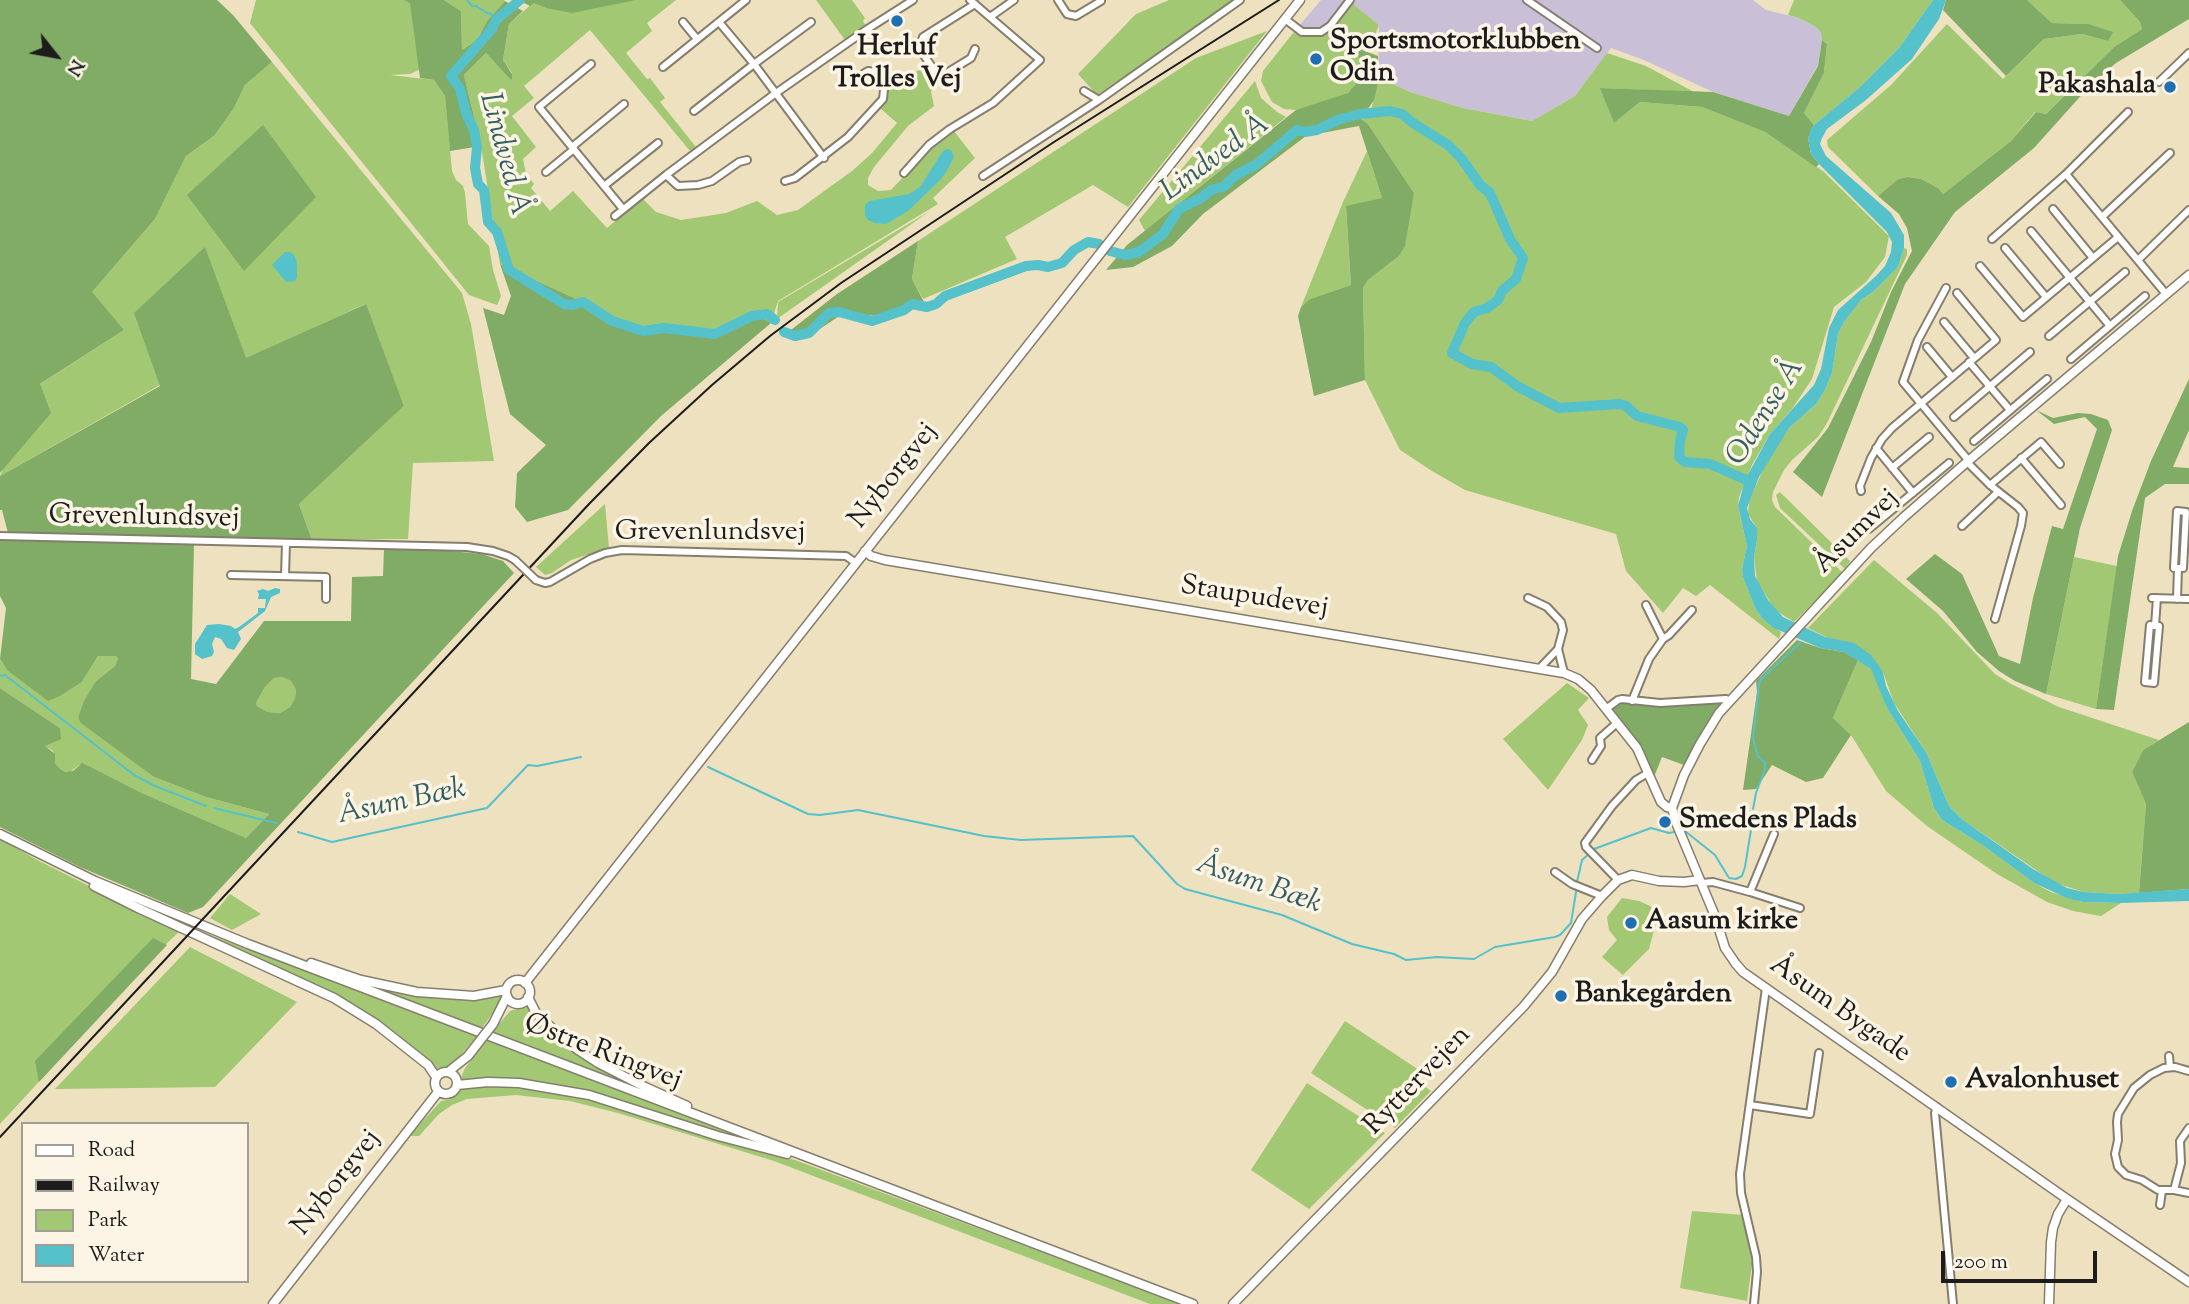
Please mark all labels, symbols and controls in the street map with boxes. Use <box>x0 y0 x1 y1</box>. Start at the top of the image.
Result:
marker: Herluf Trolles Vej <box>889 13 905 29</box>
north arrow <box>21 21 91 91</box>
place label: Sportsmotorklubben Odin <box>1330 26 1581 92</box>
place label: Herluf Trolles Vej <box>833 32 961 98</box>
marker: Sportsmotorklubben Odin <box>1308 51 1324 67</box>
text: N <box>59 54 90 81</box>
place label: Pakashala <box>2038 70 2156 104</box>
marker: Pakashala <box>2162 79 2178 95</box>
water label: Lindved Å <box>468 89 536 219</box>
water label: Lindved Å <box>1155 109 1277 211</box>
water label: Odense Å <box>1721 355 1813 473</box>
street label: Nyborgvej <box>843 417 947 537</box>
street label: Åsumvej <box>1808 483 1908 583</box>
street label: Grevenlundsvej <box>48 501 240 537</box>
street label: Grevenlundsvej <box>615 517 805 551</box>
street label: Staupudevej <box>1178 571 1330 627</box>
water label: Åsum Bæk <box>334 773 470 835</box>
place label: Smedens Plads <box>1679 805 1857 839</box>
marker: Smedens Plads <box>1657 814 1673 830</box>
water label: Åsum Bæk <box>1190 848 1326 924</box>
place label: Aasum kirke <box>1645 906 1798 940</box>
marker: Aasum kirke <box>1623 915 1639 931</box>
street label: Åsum Bygade <box>1762 950 1916 1072</box>
place label: Bankegården <box>1575 979 1732 1013</box>
marker: Bankegården <box>1553 988 1569 1004</box>
street label: Østre Ringvej <box>518 1008 686 1100</box>
street label: Ryttervejen <box>1359 1020 1479 1144</box>
place label: Avalonhuset <box>1965 1065 2119 1099</box>
marker: Avalonhuset <box>1943 1074 1959 1090</box>
legend <box>21 1122 248 1283</box>
street label: Nyborgvej <box>286 1124 390 1244</box>
text: Road <box>88 1136 135 1166</box>
text: Railway <box>88 1171 160 1201</box>
text: Park <box>88 1206 128 1236</box>
scale bar <box>1944 1238 2100 1282</box>
text: Water <box>88 1241 144 1271</box>
text: 200 m <box>1954 1248 2008 1278</box>

